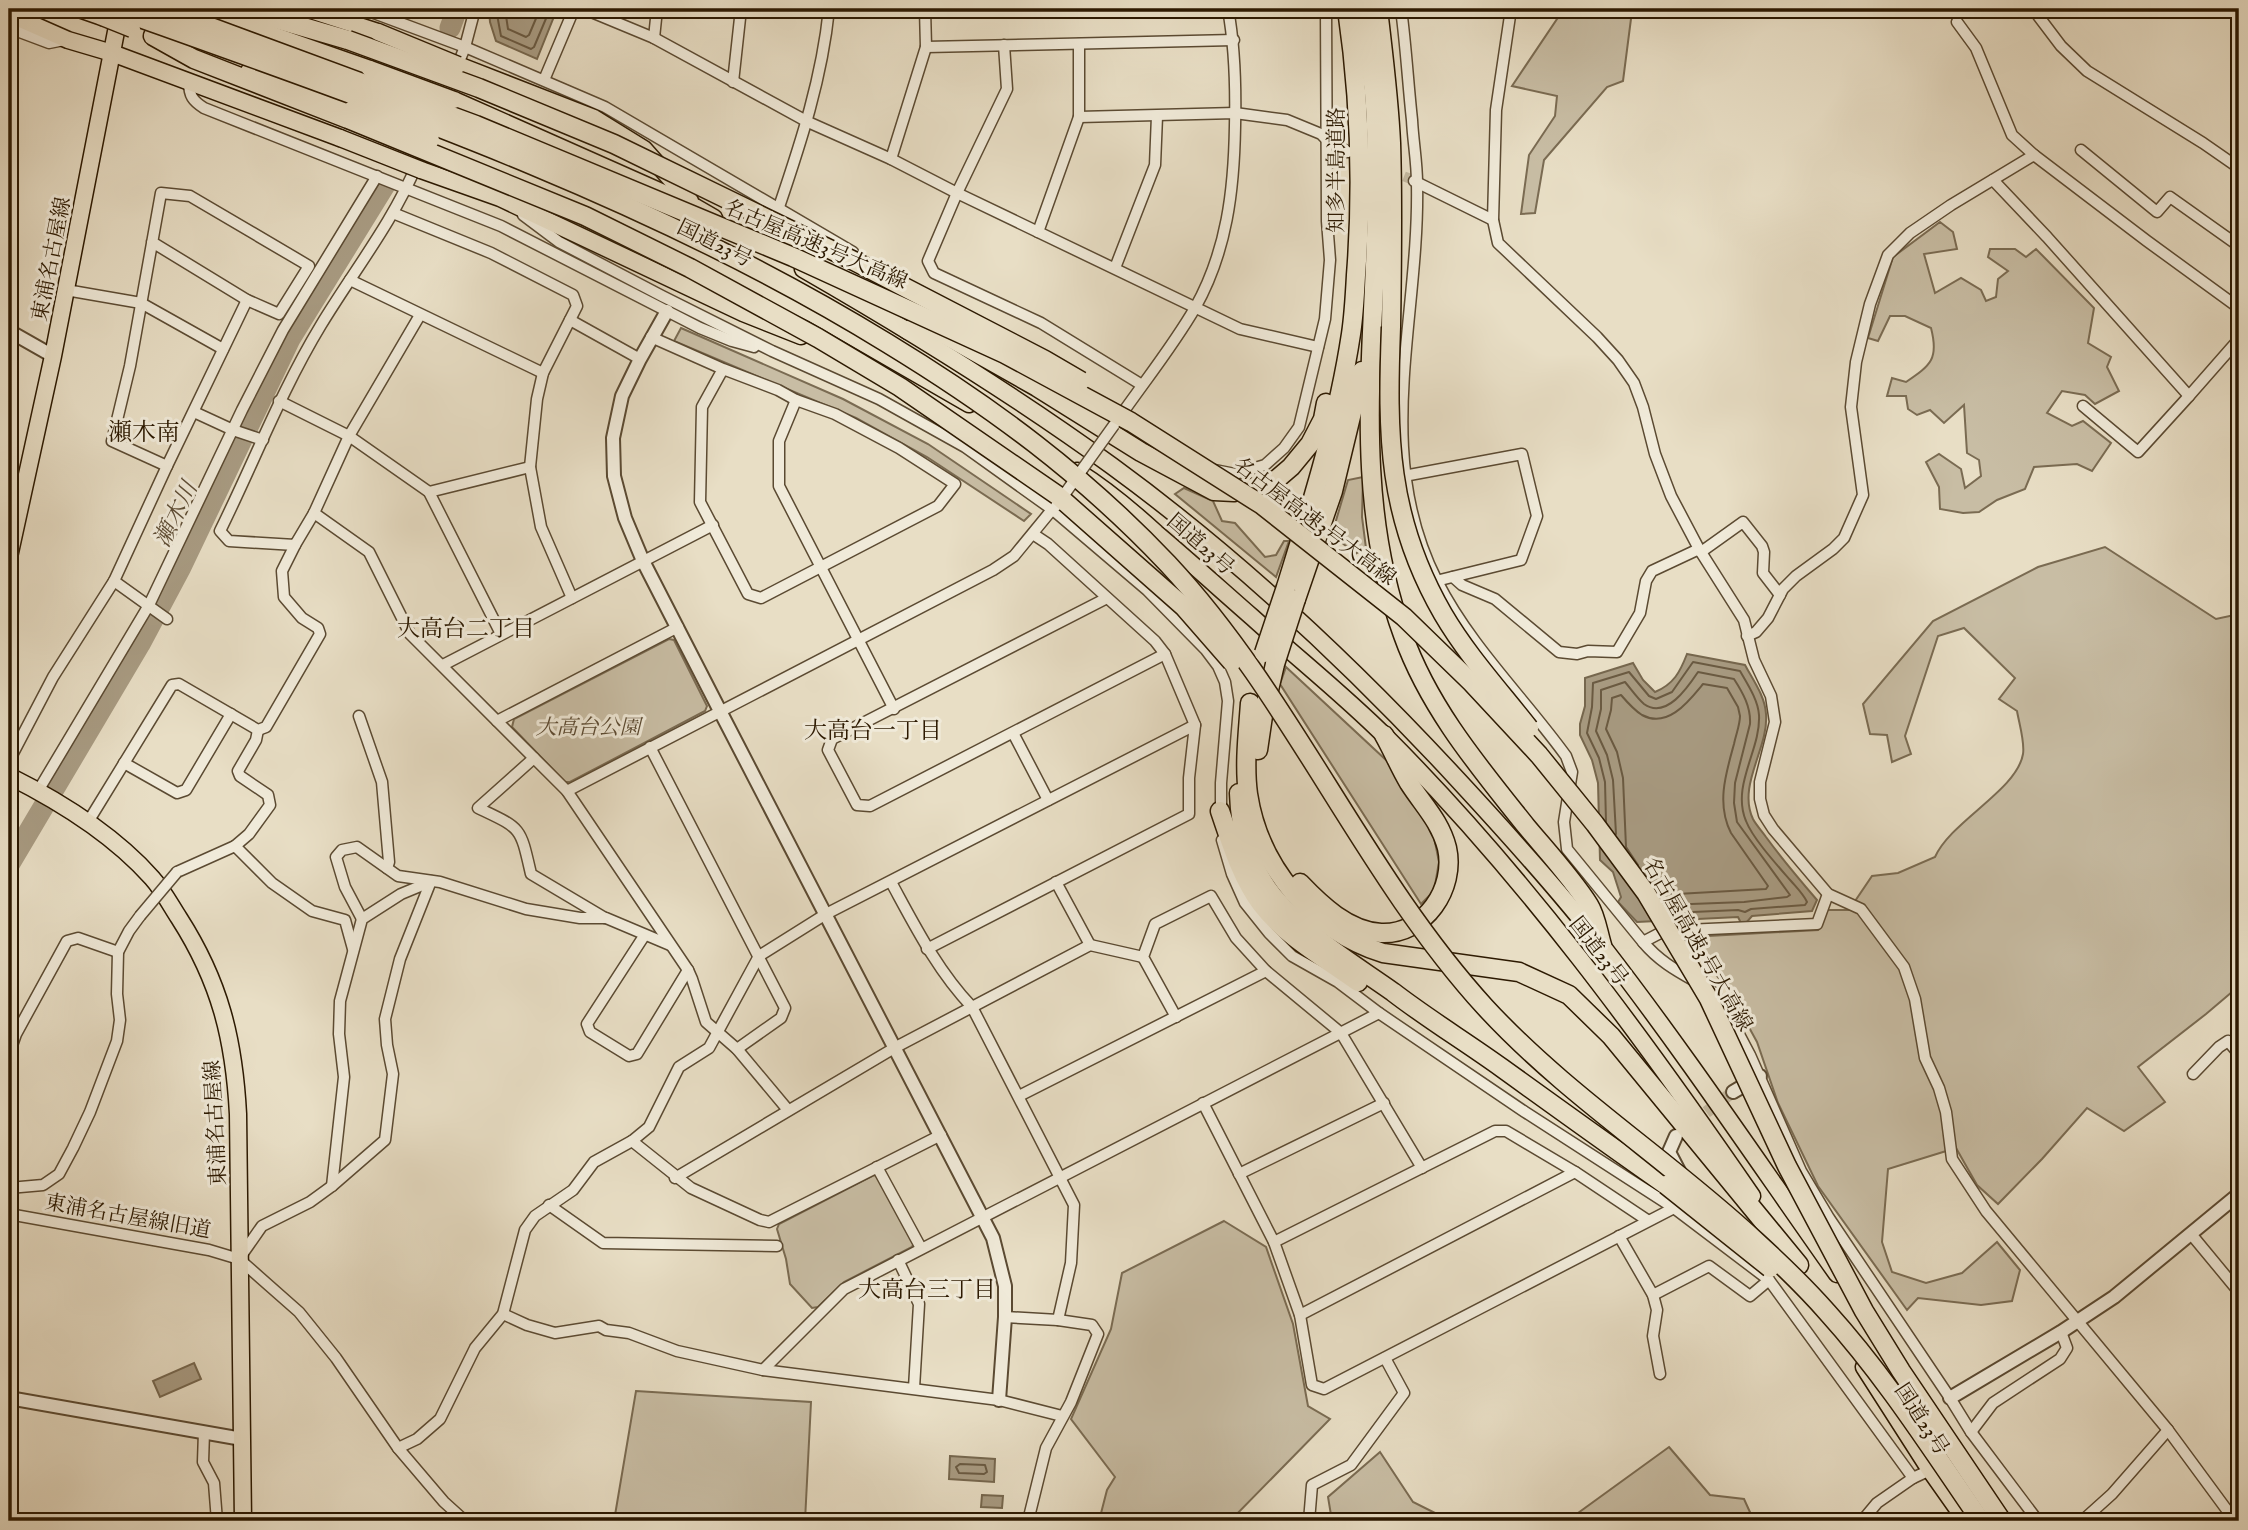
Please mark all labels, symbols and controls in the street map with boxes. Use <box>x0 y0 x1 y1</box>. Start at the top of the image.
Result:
street label: 知多半島道路 <box>1324 107 1351 233</box>
street label: 名古屋高速3号大高線 <box>720 194 911 296</box>
street label: 東浦名古屋線 <box>27 195 78 324</box>
street label: 国道23号 <box>672 215 757 274</box>
district label: 瀬木南 <box>108 418 180 449</box>
street label: 名古屋高速3号大高線 <box>1227 452 1401 592</box>
water label: 瀬木川 <box>148 475 206 552</box>
street label: 国道23号 <box>1161 508 1239 582</box>
district label: 大高台二丁目 <box>397 615 535 644</box>
park label: 大高台公園 <box>536 715 643 742</box>
district label: 大高台一丁目 <box>804 717 942 746</box>
street label: 名古屋高速3号大高線 <box>1636 853 1758 1037</box>
street label: 国道23号 <box>1562 912 1633 992</box>
street label: 東浦名古屋線 <box>200 1059 233 1187</box>
street label: 東浦名古屋線旧道 <box>43 1190 213 1245</box>
district label: 大高台三丁目 <box>858 1276 996 1305</box>
street label: 国道23号 <box>1887 1379 1954 1461</box>

